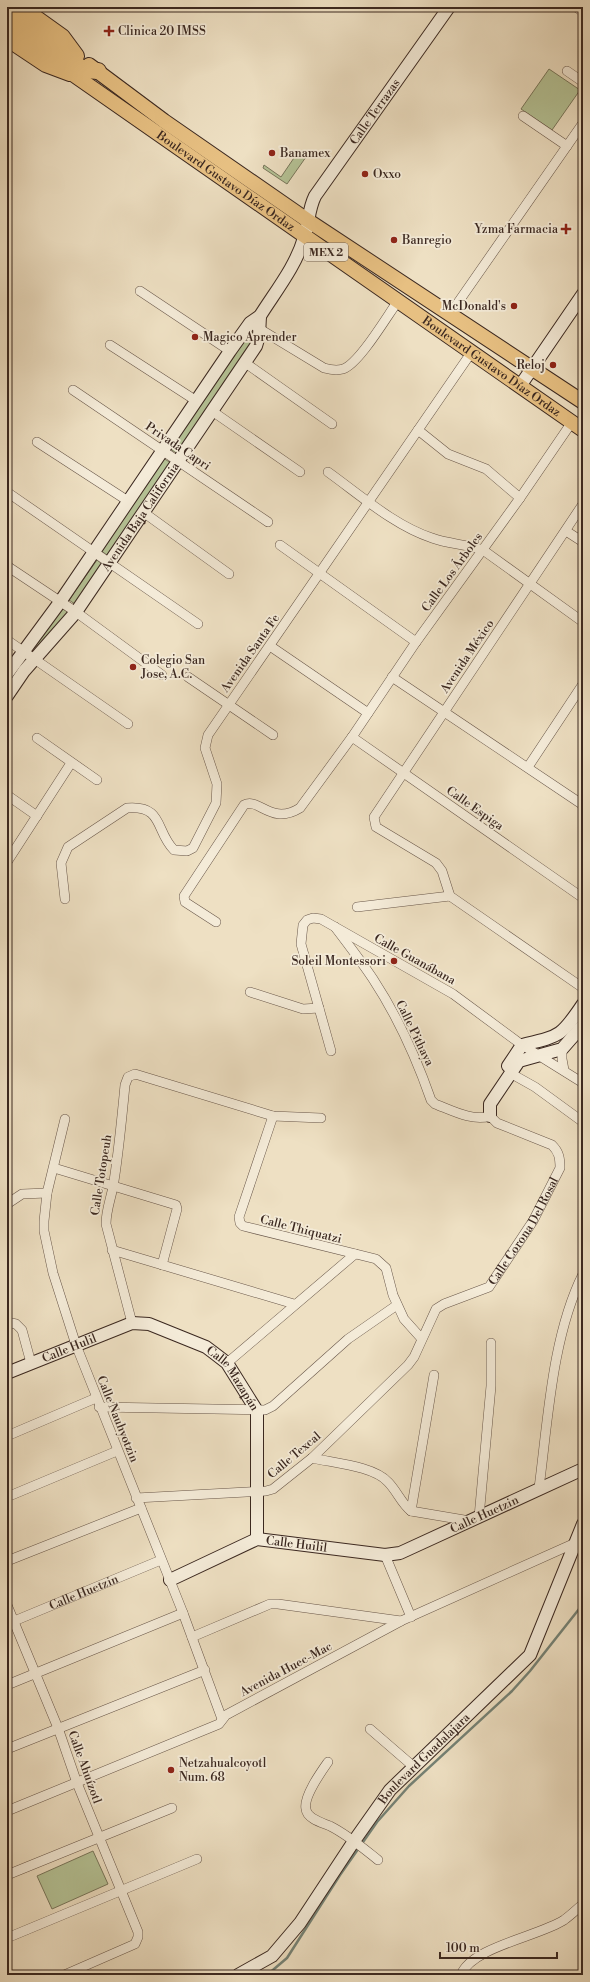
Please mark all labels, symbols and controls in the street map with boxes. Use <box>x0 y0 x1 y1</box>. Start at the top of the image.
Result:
place label: Clinica 20 IMSS <box>118 24 206 39</box>
marker: Clinica 20 IMSS <box>103 25 115 37</box>
street label: Calle Terrazas <box>347 76 404 148</box>
street label: Boulevard Gustavo Díaz Ordaz <box>153 127 298 235</box>
place label: Banamex <box>279 146 331 161</box>
marker: Banamex <box>267 148 277 158</box>
place label: Oxxo <box>373 167 401 182</box>
marker: Oxxo <box>360 169 370 179</box>
place label: Yzma Farmacia <box>474 222 559 237</box>
marker: Yzma Farmacia <box>561 224 571 234</box>
place label: Banregio <box>401 233 452 248</box>
marker: Banregio <box>389 235 399 245</box>
road number: MEX 2 <box>304 243 348 261</box>
place label: McDonald's <box>442 299 506 314</box>
marker: McDonald's <box>509 301 519 311</box>
street label: Boulevard Gustavo Díaz Ordaz <box>418 313 564 420</box>
place label: Magico Aprender <box>203 330 297 345</box>
marker: Magico Aprender <box>190 332 200 342</box>
place label: Reloj <box>516 358 545 373</box>
marker: Reloj <box>548 360 558 370</box>
street label: Privada Capri <box>142 419 213 474</box>
street label: Avenida Baja California <box>98 459 184 575</box>
street label: Calle Los Árboles <box>417 529 486 615</box>
street label: Avenida Santa Fe <box>217 611 283 696</box>
street label: Avenida México <box>437 616 498 697</box>
place label: Colegio San Jose, A.C. <box>140 653 205 682</box>
marker: Colegio San Jose, A.C. <box>128 662 138 672</box>
street label: Calle Espiga <box>443 783 507 834</box>
street label: Calle Guanábana <box>371 931 459 989</box>
place label: Soleil Montessori <box>291 954 386 969</box>
marker: Soleil Montessori <box>389 956 399 966</box>
street label: Calle Pithaya <box>392 998 437 1069</box>
street label: Calle Totopeuh <box>88 1134 115 1217</box>
street label: Calle Corona Del Rosal <box>485 1174 562 1288</box>
street label: Calle Thiquatzi <box>259 1212 343 1247</box>
street label: Calle Hulil <box>40 1331 99 1366</box>
street label: Calle Mazapán <box>203 1343 262 1414</box>
street label: Calle Nauhyotzin <box>93 1374 142 1465</box>
street label: Calle Texcal <box>265 1429 324 1482</box>
street label: Calle Huetzin <box>448 1493 521 1537</box>
street label: Calle Huilil <box>265 1533 328 1556</box>
street label: Calle Huetzin <box>47 1572 121 1614</box>
street label: Avenida Huec-Mac <box>237 1639 335 1700</box>
street label: Boulevard Guadalajara <box>375 1709 474 1808</box>
street label: Calle Ahuízotl <box>64 1729 105 1806</box>
place label: Netzahualcoyotl Num. 68 <box>179 1756 267 1785</box>
marker: Netzahualcoyotl Num. 68 <box>166 1765 176 1775</box>
scale bar <box>440 1934 557 1960</box>
text: 100 m <box>446 1941 480 1956</box>

